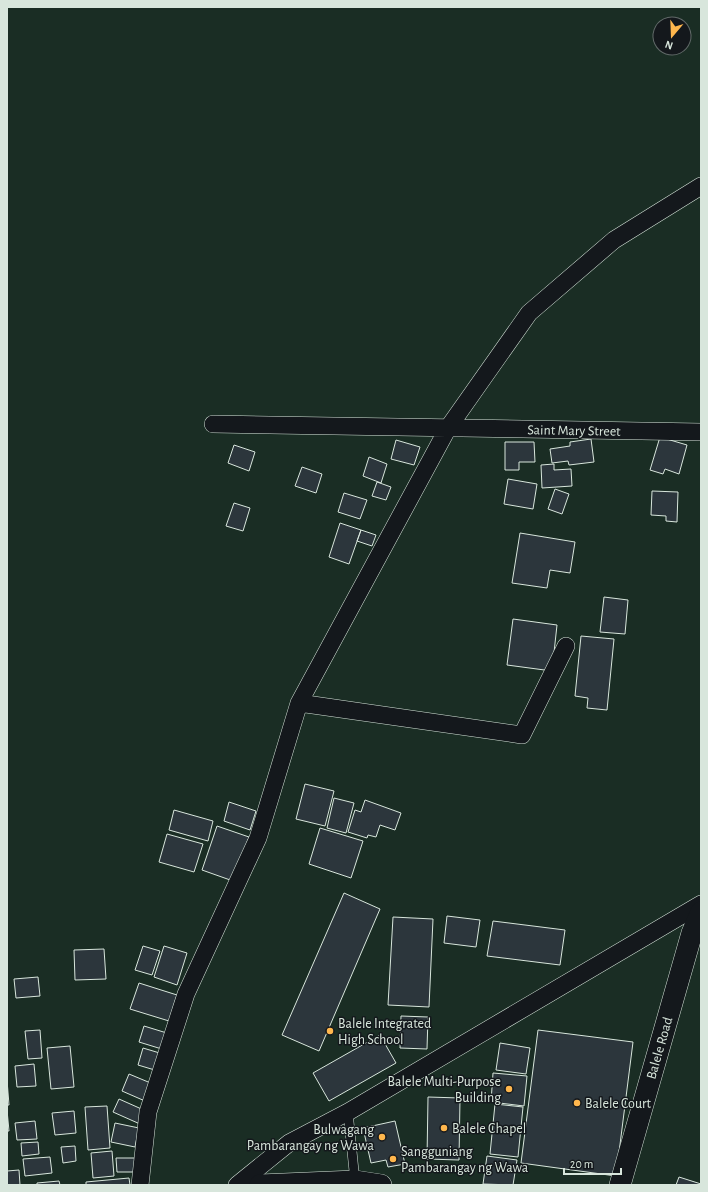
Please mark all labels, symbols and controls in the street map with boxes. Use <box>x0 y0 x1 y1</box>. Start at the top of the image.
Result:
north arrow <box>652 16 692 56</box>
text: N <box>663 39 674 51</box>
street label: Saint Mary Street <box>527 423 621 439</box>
street label: Balele Road <box>644 1016 676 1081</box>
place label: Balele Integrated High School <box>338 1017 431 1047</box>
marker: Balele Integrated High School <box>325 1026 335 1036</box>
place label: Balele Multi-Purpose Building <box>388 1075 501 1105</box>
marker: Balele Multi-Purpose Building <box>504 1084 514 1094</box>
place label: Balele Court <box>585 1097 652 1111</box>
marker: Balele Court <box>572 1098 582 1108</box>
place label: Balele Chapel <box>452 1122 526 1136</box>
place label: Bulwagang Pambarangay ng Wawa <box>247 1123 375 1153</box>
marker: Balele Chapel <box>439 1123 449 1133</box>
marker: Bulwagang Pambarangay ng Wawa <box>377 1132 387 1142</box>
place label: Sangguniang Pambarangay ng Wawa <box>401 1145 529 1175</box>
scale bar <box>564 1150 621 1176</box>
marker: Sangguniang Pambarangay ng Wawa <box>388 1154 398 1164</box>
text: 20 m <box>570 1158 593 1170</box>

